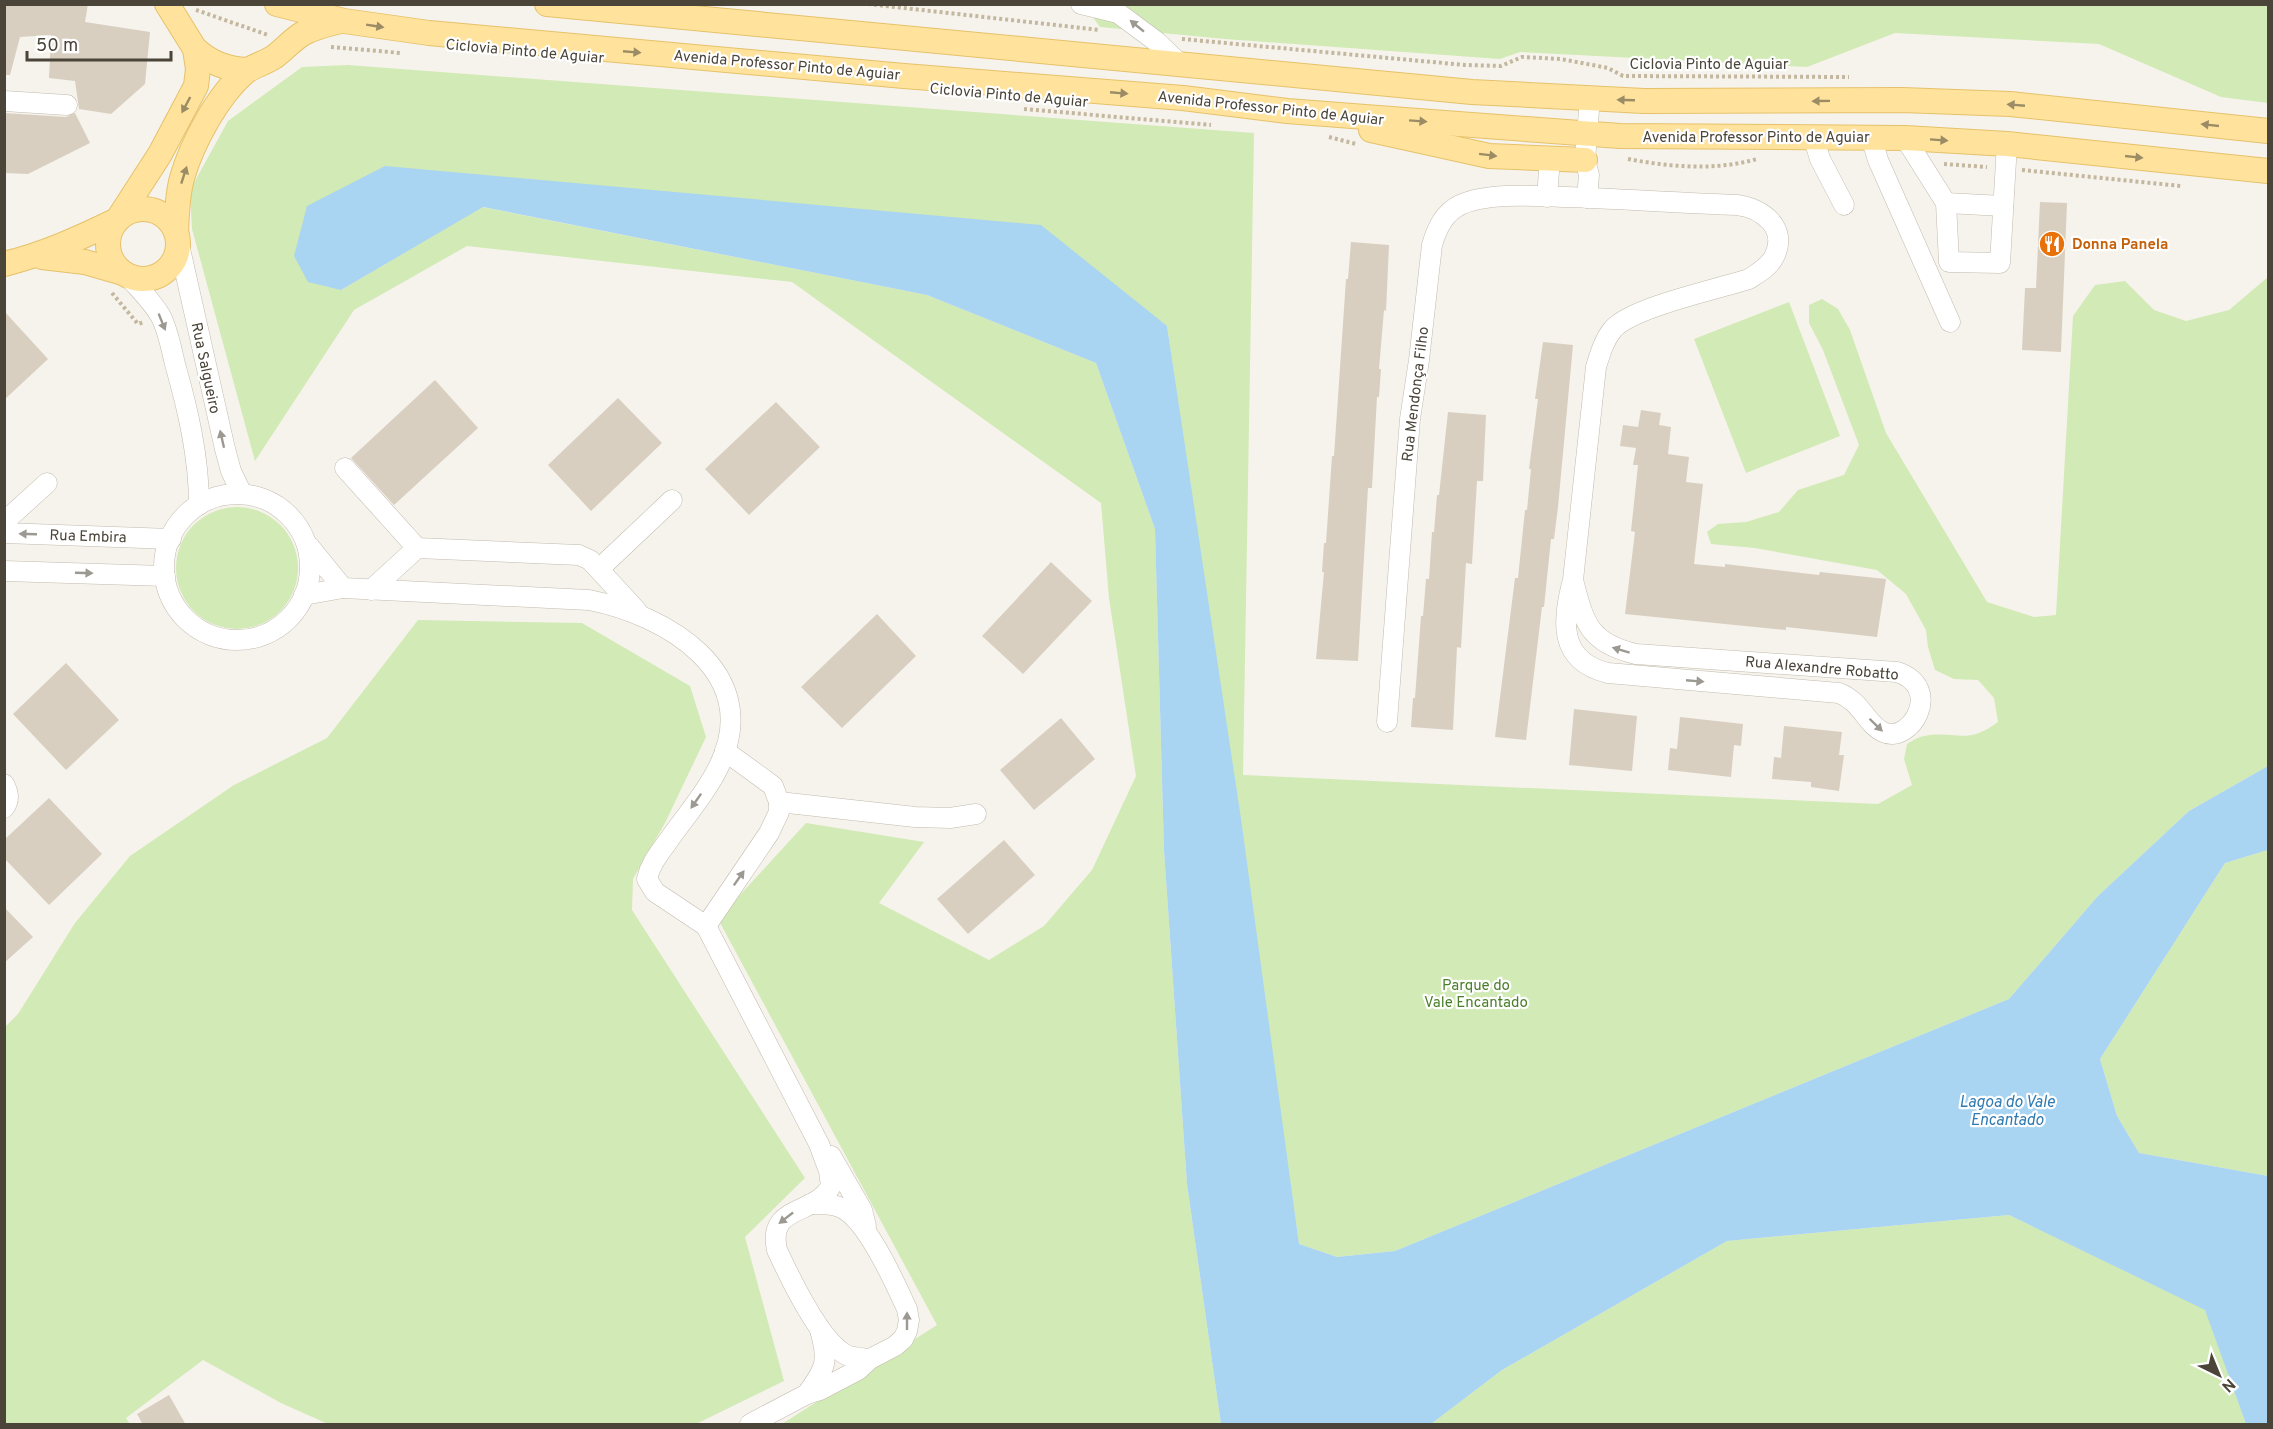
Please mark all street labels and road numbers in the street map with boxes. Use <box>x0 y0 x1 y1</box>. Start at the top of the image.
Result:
street label: Ciclovia Pinto de Aguiar <box>445 36 605 69</box>
street label: Avenida Professor Pinto de Aguiar <box>673 47 901 86</box>
street label: Ciclovia Pinto de Aguiar <box>1629 56 1789 75</box>
street label: Ciclovia Pinto de Aguiar <box>929 80 1089 113</box>
street label: Avenida Professor Pinto de Aguiar <box>1157 88 1385 131</box>
street label: Avenida Professor Pinto de Aguiar <box>1642 129 1870 148</box>
street label: Rua Salgueiro <box>186 321 223 416</box>
street label: Rua Mendonça Filho <box>1399 325 1434 463</box>
street label: Rua Embira <box>49 527 127 548</box>
street label: Rua Alexandre Robatto <box>1744 653 1899 686</box>

